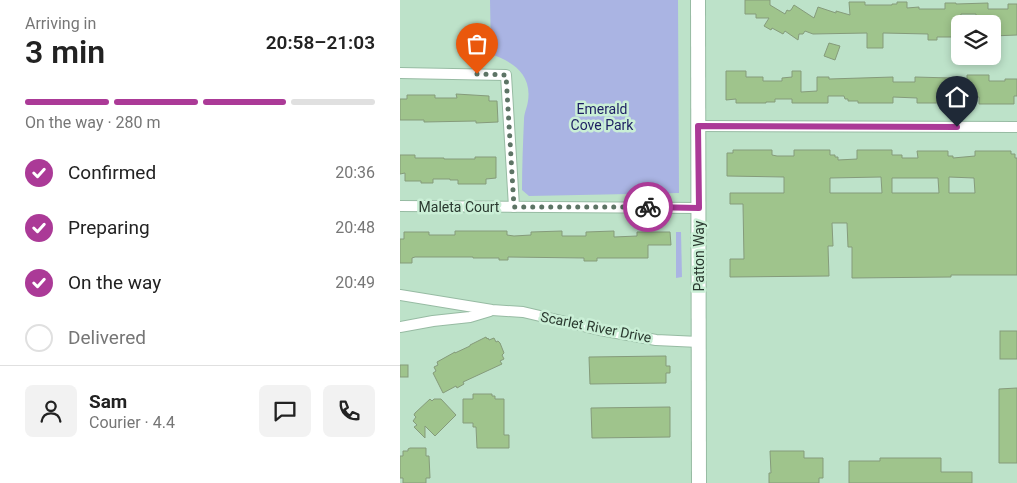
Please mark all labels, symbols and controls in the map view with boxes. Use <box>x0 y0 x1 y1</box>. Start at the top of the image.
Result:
text: Arriving in <box>25 14 96 33</box>
map controls <box>951 15 1001 65</box>
button: layers <box>951 15 1001 65</box>
pin <box>456 23 498 74</box>
icon: bag <box>463 30 491 58</box>
text: 20:58–21:03 <box>266 31 375 54</box>
text: 3 min <box>25 33 105 71</box>
pin <box>936 76 978 127</box>
icon: home <box>943 83 971 111</box>
park label: Emerald Cove Park <box>571 101 634 133</box>
text: On the way · 280 m <box>25 113 161 132</box>
icon: check <box>25 159 53 187</box>
text: Confirmed <box>68 161 156 184</box>
text: 20:36 <box>335 163 375 182</box>
courier <box>623 182 673 232</box>
icon: bike <box>634 193 662 221</box>
street label: Maleta Court <box>419 199 500 215</box>
icon: check <box>25 214 53 242</box>
text: Preparing <box>68 216 150 239</box>
text: 20:48 <box>335 218 375 237</box>
street label: Patton Way <box>691 220 707 291</box>
icon: check <box>25 269 53 297</box>
text: On the way <box>68 271 161 294</box>
text: 20:49 <box>335 273 375 292</box>
street label: Scarlet River Drive <box>539 308 653 346</box>
text: Delivered <box>68 326 146 349</box>
button: person <box>25 385 77 437</box>
button: chat <box>259 385 311 437</box>
button: phone <box>323 385 375 437</box>
text: Sam <box>89 390 127 413</box>
text: Courier · 4.4 <box>89 413 175 432</box>

